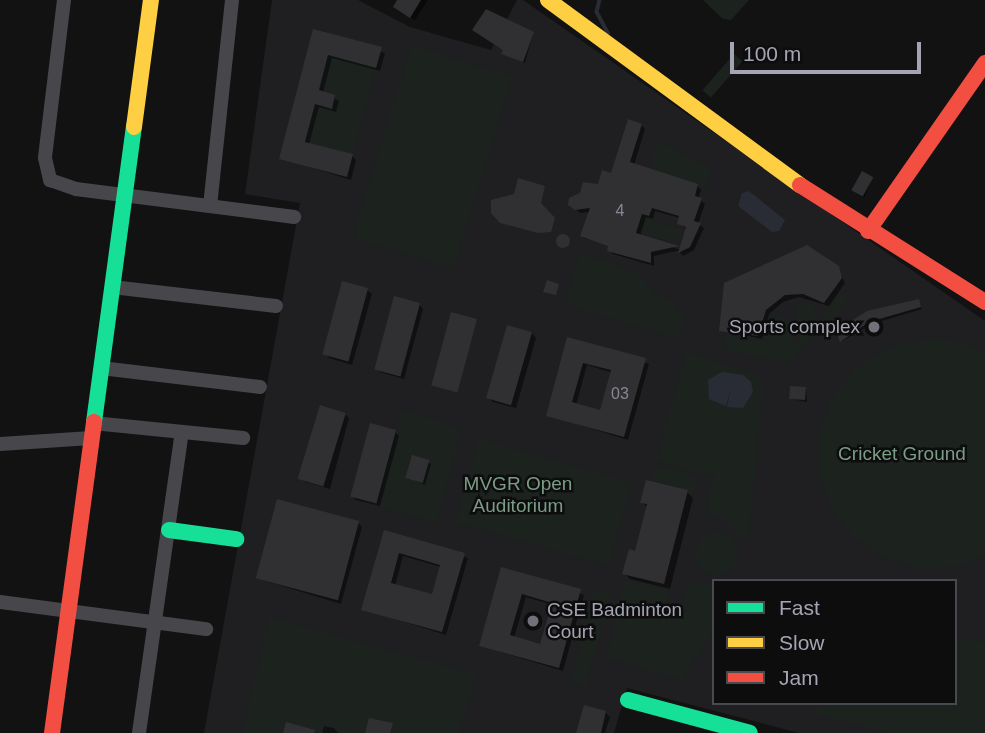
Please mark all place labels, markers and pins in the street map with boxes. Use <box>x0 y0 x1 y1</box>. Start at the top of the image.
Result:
place label: Sports complex <box>729 316 860 338</box>
marker: Sports complex <box>866 319 882 335</box>
place label: CSE Badminton Court <box>547 599 682 643</box>
marker: CSE Badminton Court <box>525 613 541 629</box>

